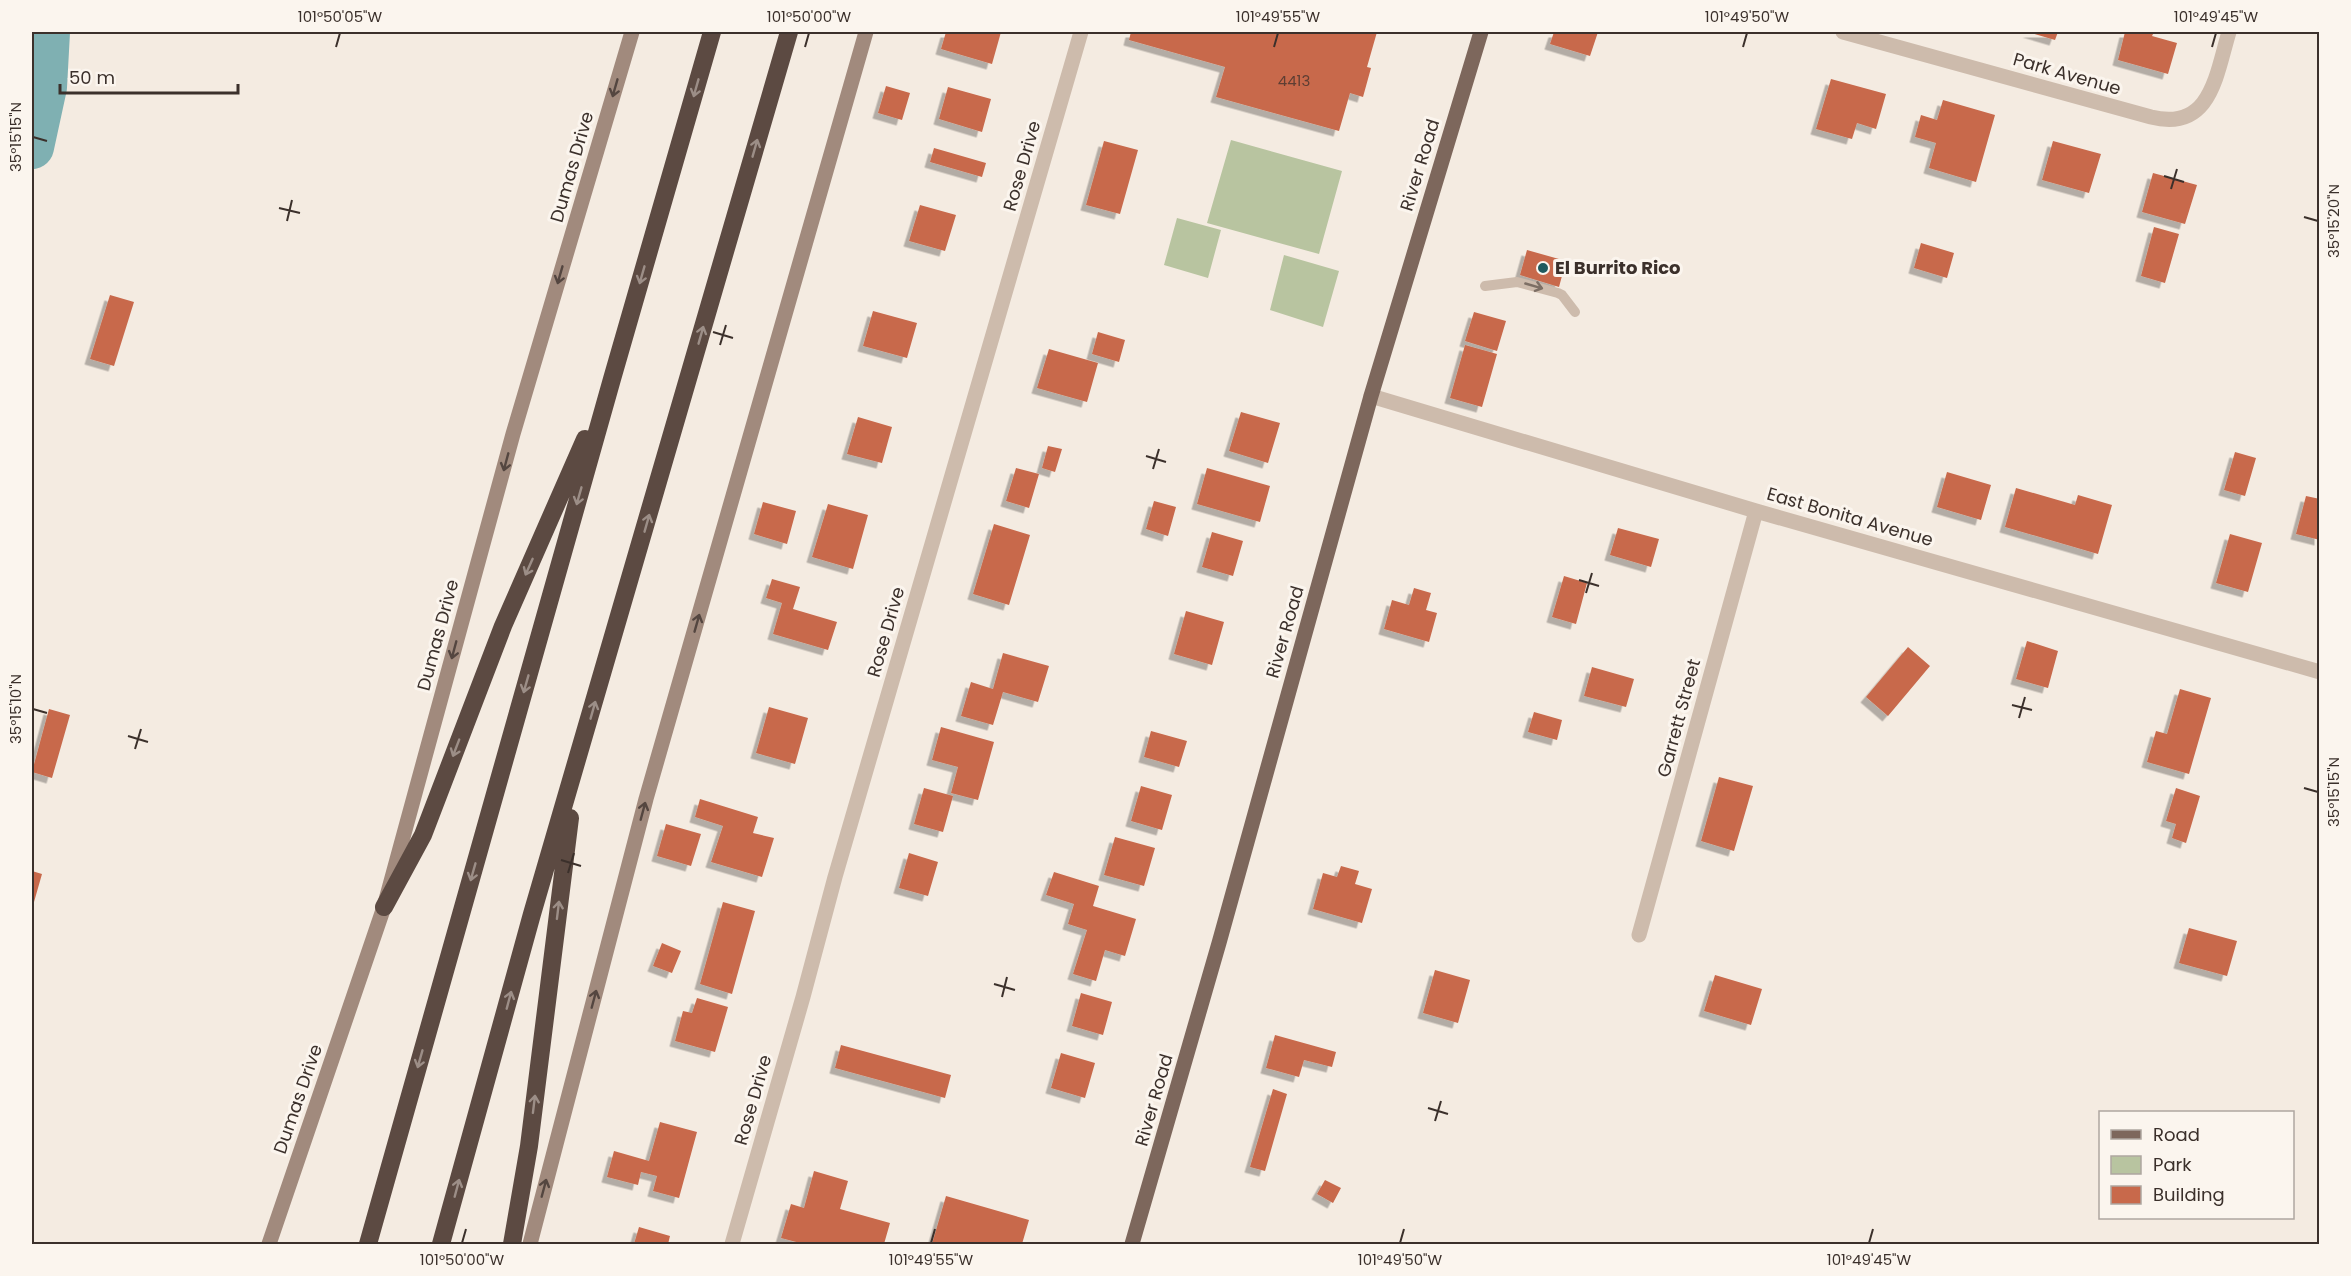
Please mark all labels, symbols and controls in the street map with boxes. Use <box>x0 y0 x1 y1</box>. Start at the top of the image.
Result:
text: 101°50'05"W <box>298 6 382 27</box>
text: 101°50'00"W <box>767 6 851 27</box>
text: 101°49'55"W <box>1236 6 1321 27</box>
text: 101°49'50"W <box>1705 6 1790 27</box>
text: 101°49'45"W <box>2174 6 2259 27</box>
street label: Park Avenue <box>2010 46 2124 101</box>
scale bar <box>60 57 238 95</box>
text: 50 m <box>69 65 115 90</box>
house number: 4413 <box>1278 70 1310 91</box>
one-way arrow <box>609 78 620 97</box>
one-way arrow <box>690 78 701 97</box>
text: 35°15'15"N <box>5 102 26 172</box>
street label: Dumas Drive <box>544 108 599 225</box>
street label: River Road <box>1394 116 1445 214</box>
street label: Rose Drive <box>997 118 1046 214</box>
one-way arrow <box>750 139 761 158</box>
text: 35°15'20"N <box>2323 184 2344 258</box>
place label: El Burrito Rico <box>1555 255 1681 280</box>
marker: El Burrito Rico <box>1536 261 1550 275</box>
one-way arrow <box>554 265 565 284</box>
one-way arrow <box>636 265 647 284</box>
one-way arrow <box>1524 281 1543 292</box>
one-way arrow <box>696 326 707 345</box>
one-way arrow <box>500 452 511 471</box>
street label: East Bonita Avenue <box>1764 481 1936 552</box>
one-way arrow <box>572 486 584 505</box>
one-way arrow <box>642 514 653 533</box>
one-way arrow <box>522 558 534 576</box>
street label: Dumas Drive <box>411 576 464 693</box>
street label: River Road <box>1259 583 1310 681</box>
street label: Rose Drive <box>861 584 910 680</box>
one-way arrow <box>691 614 703 633</box>
one-way arrow <box>448 640 460 659</box>
street label: Garrett Street <box>1651 656 1706 780</box>
text: 35°15'10"N <box>5 674 26 744</box>
one-way arrow <box>520 674 531 693</box>
one-way arrow <box>588 701 599 720</box>
one-way arrow <box>450 738 461 757</box>
text: 35°15'15"N <box>2323 757 2344 827</box>
one-way arrow <box>638 801 649 820</box>
one-way arrow <box>467 862 478 881</box>
one-way arrow <box>553 901 564 921</box>
one-way arrow <box>588 990 600 1009</box>
one-way arrow <box>503 991 515 1010</box>
street label: Dumas Drive <box>267 1041 328 1157</box>
one-way arrow <box>414 1049 425 1068</box>
street label: River Road <box>1128 1051 1179 1149</box>
street label: Rose Drive <box>728 1052 777 1148</box>
one-way arrow <box>529 1094 540 1114</box>
legend <box>2099 1111 2294 1219</box>
text: Road <box>2153 1122 2200 1147</box>
text: Park <box>2153 1152 2192 1177</box>
one-way arrow <box>452 1179 463 1198</box>
one-way arrow <box>539 1179 551 1198</box>
text: Building <box>2153 1182 2225 1207</box>
text: 101°50'00"W <box>420 1249 504 1270</box>
text: 101°49'55"W <box>889 1249 974 1270</box>
text: 101°49'50"W <box>1358 1249 1443 1270</box>
text: 101°49'45"W <box>1827 1249 1912 1270</box>

